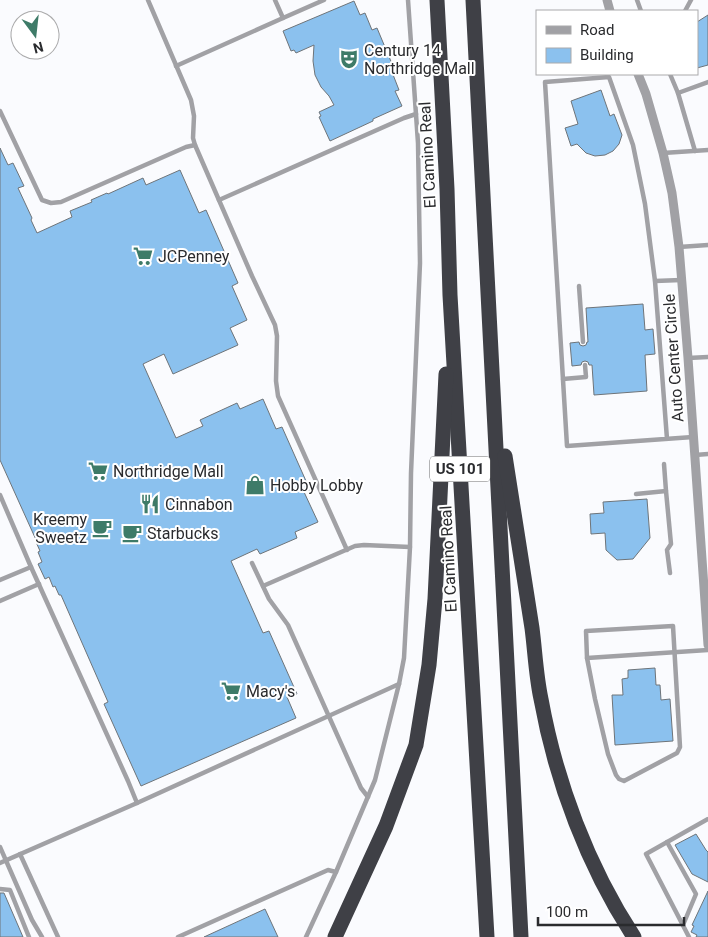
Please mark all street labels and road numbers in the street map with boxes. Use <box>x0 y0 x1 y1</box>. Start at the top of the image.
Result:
street label: El Camino Real <box>415 101 440 209</box>
street label: Auto Center Circle <box>660 293 687 423</box>
road number: US 101 <box>430 456 490 482</box>
street label: El Camino Real <box>436 505 461 613</box>

